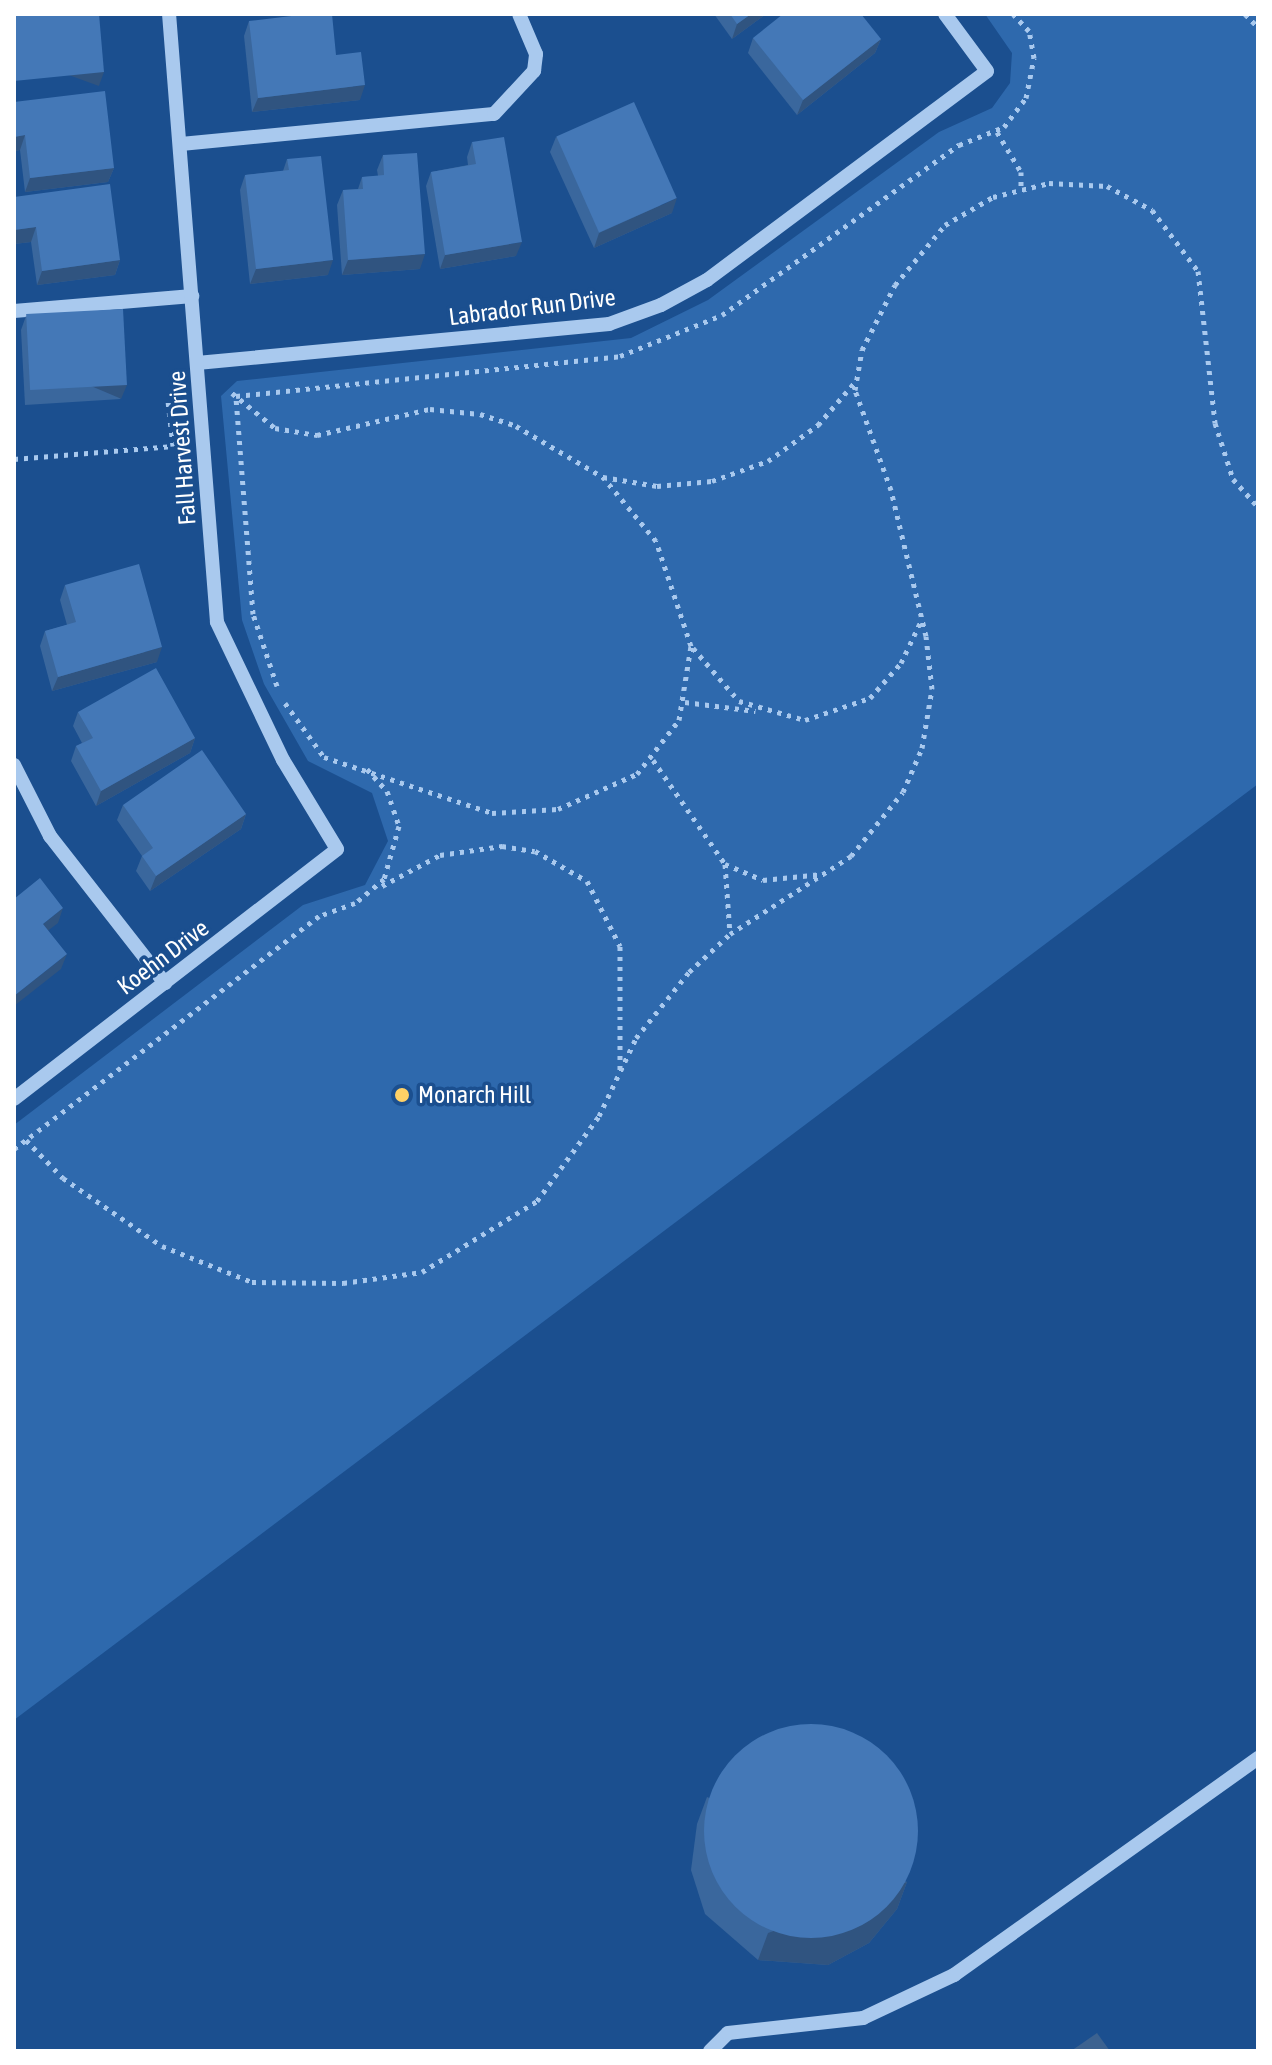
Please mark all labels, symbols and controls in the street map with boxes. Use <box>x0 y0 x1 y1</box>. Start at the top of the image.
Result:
street label: Labrador Run Drive <box>447 282 617 332</box>
street label: Fall Harvest Drive <box>162 370 202 526</box>
street label: Koehn Drive <box>112 913 214 1001</box>
place label: Monarch Hill <box>418 1081 531 1109</box>
marker: Monarch Hill <box>393 1086 411 1104</box>

